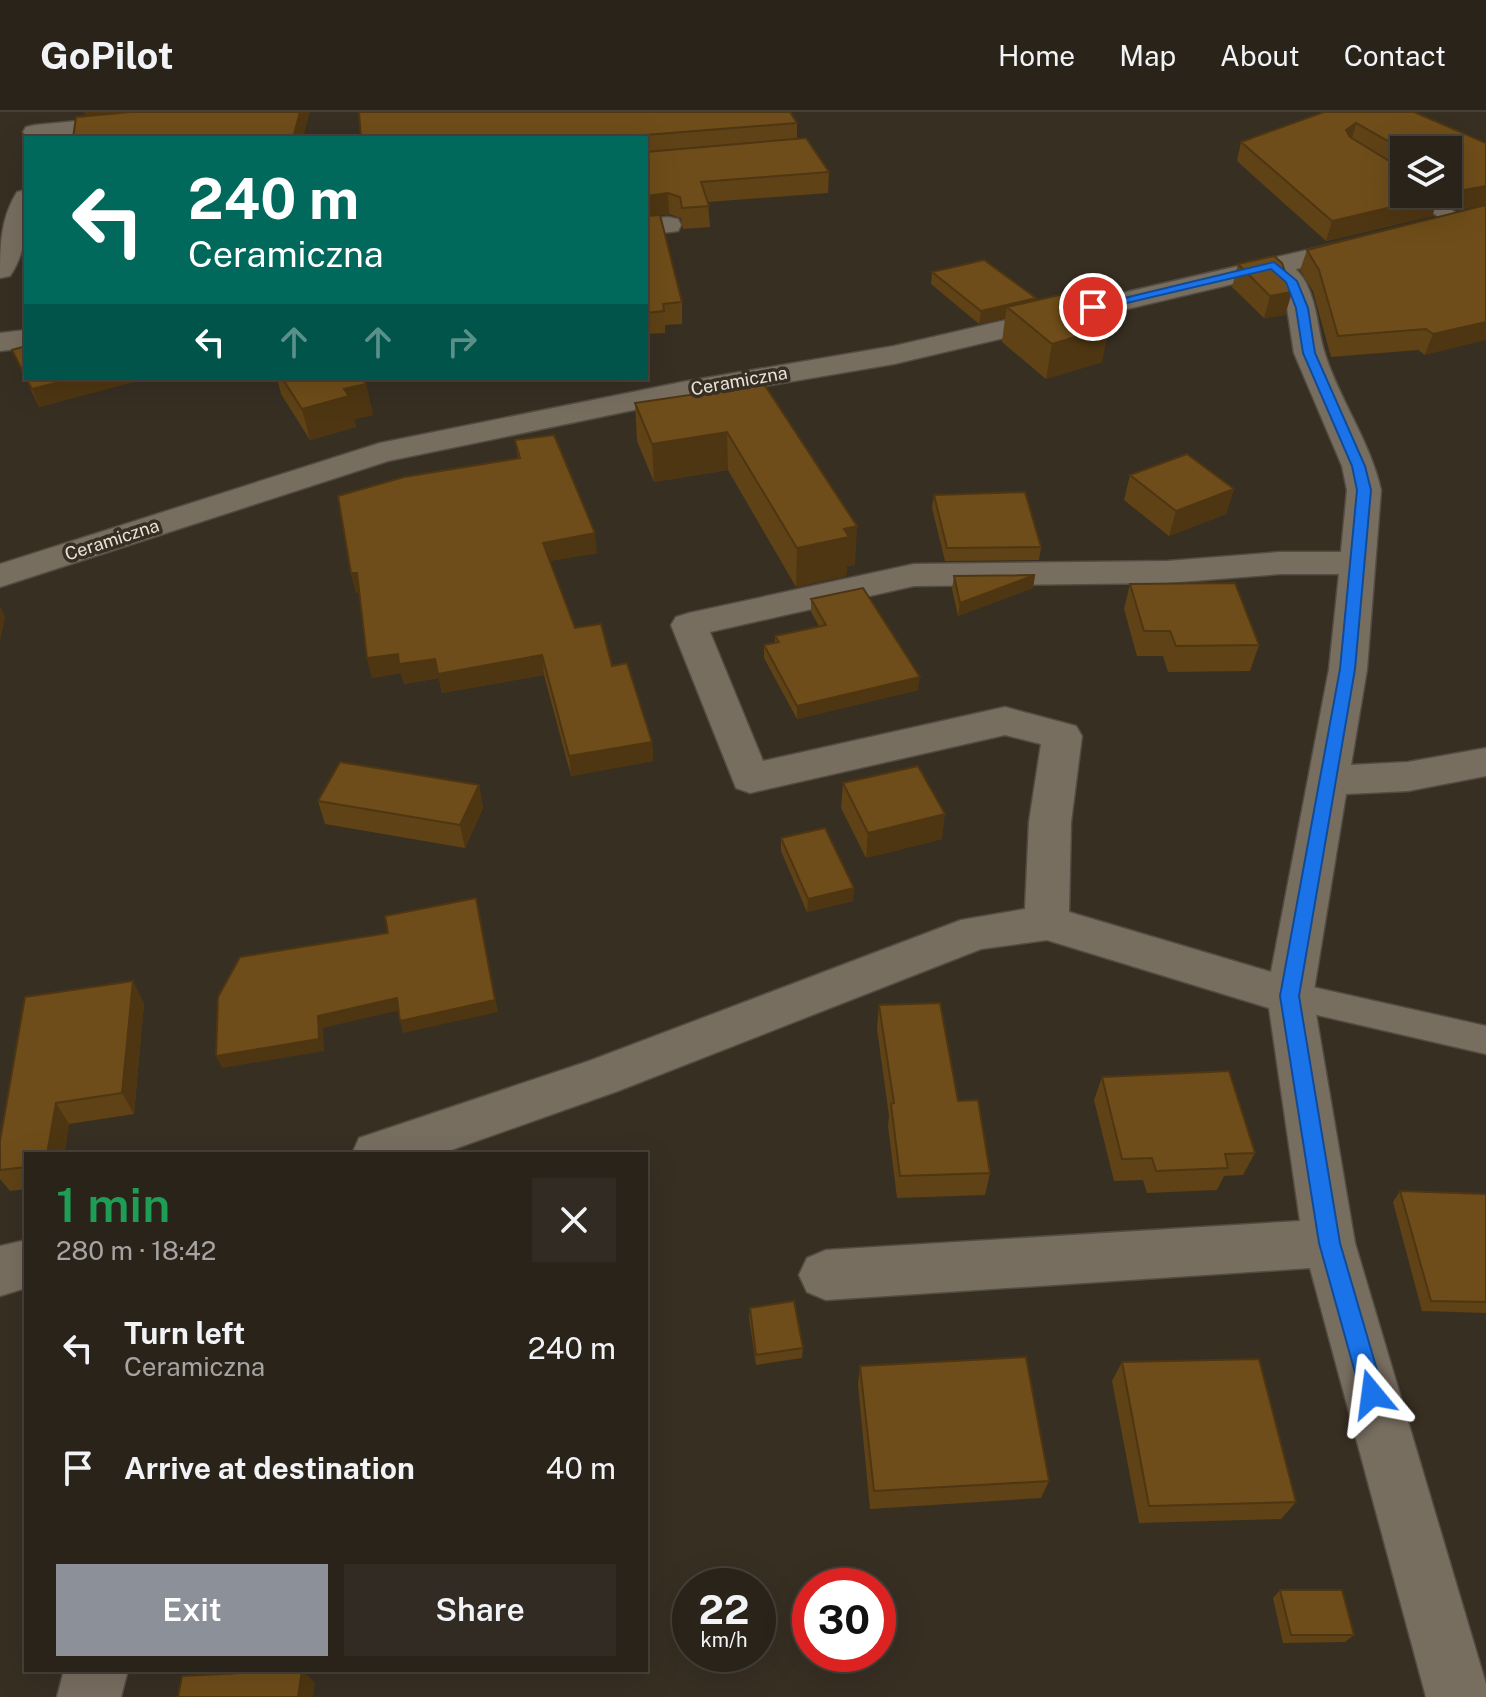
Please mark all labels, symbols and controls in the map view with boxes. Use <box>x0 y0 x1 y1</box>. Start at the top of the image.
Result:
text: GoPilot <box>40 33 174 78</box>
text: Home <box>998 39 1075 72</box>
text: Map <box>1119 39 1176 72</box>
text: About <box>1220 39 1300 72</box>
text: Contact <box>1344 39 1446 72</box>
map controls <box>1390 136 1462 208</box>
button: layers <box>1390 136 1462 208</box>
text: 240 m <box>188 166 359 232</box>
icon: left <box>56 168 160 272</box>
text: Ceramiczna <box>188 233 384 275</box>
pin <box>1059 273 1127 341</box>
icon: arrive <box>1071 285 1115 329</box>
icon: left <box>188 320 232 364</box>
icon: ahead <box>272 320 316 364</box>
icon: ahead <box>356 320 400 364</box>
icon: right <box>440 320 484 364</box>
street label: Ceramiczna <box>689 362 789 399</box>
street label: Ceramiczna <box>62 514 162 565</box>
text: 1 min <box>56 1176 170 1233</box>
button: close <box>532 1178 616 1262</box>
text: 280 m · 18:42 <box>56 1235 216 1266</box>
text: Turn left <box>124 1315 245 1351</box>
icon: left <box>56 1326 100 1370</box>
text: 240 m <box>528 1330 616 1366</box>
text: Ceramiczna <box>124 1351 265 1382</box>
position arrow <box>1330 1352 1414 1436</box>
icon: arrive <box>56 1446 100 1490</box>
text: Arrive at destination <box>124 1450 415 1486</box>
text: 40 m <box>546 1450 616 1486</box>
button: Exit <box>56 1564 328 1656</box>
button: Share <box>344 1564 616 1656</box>
speed limit sign: 30 <box>792 1568 896 1672</box>
text: 22 <box>699 1586 749 1633</box>
text: km/h <box>700 1628 748 1652</box>

